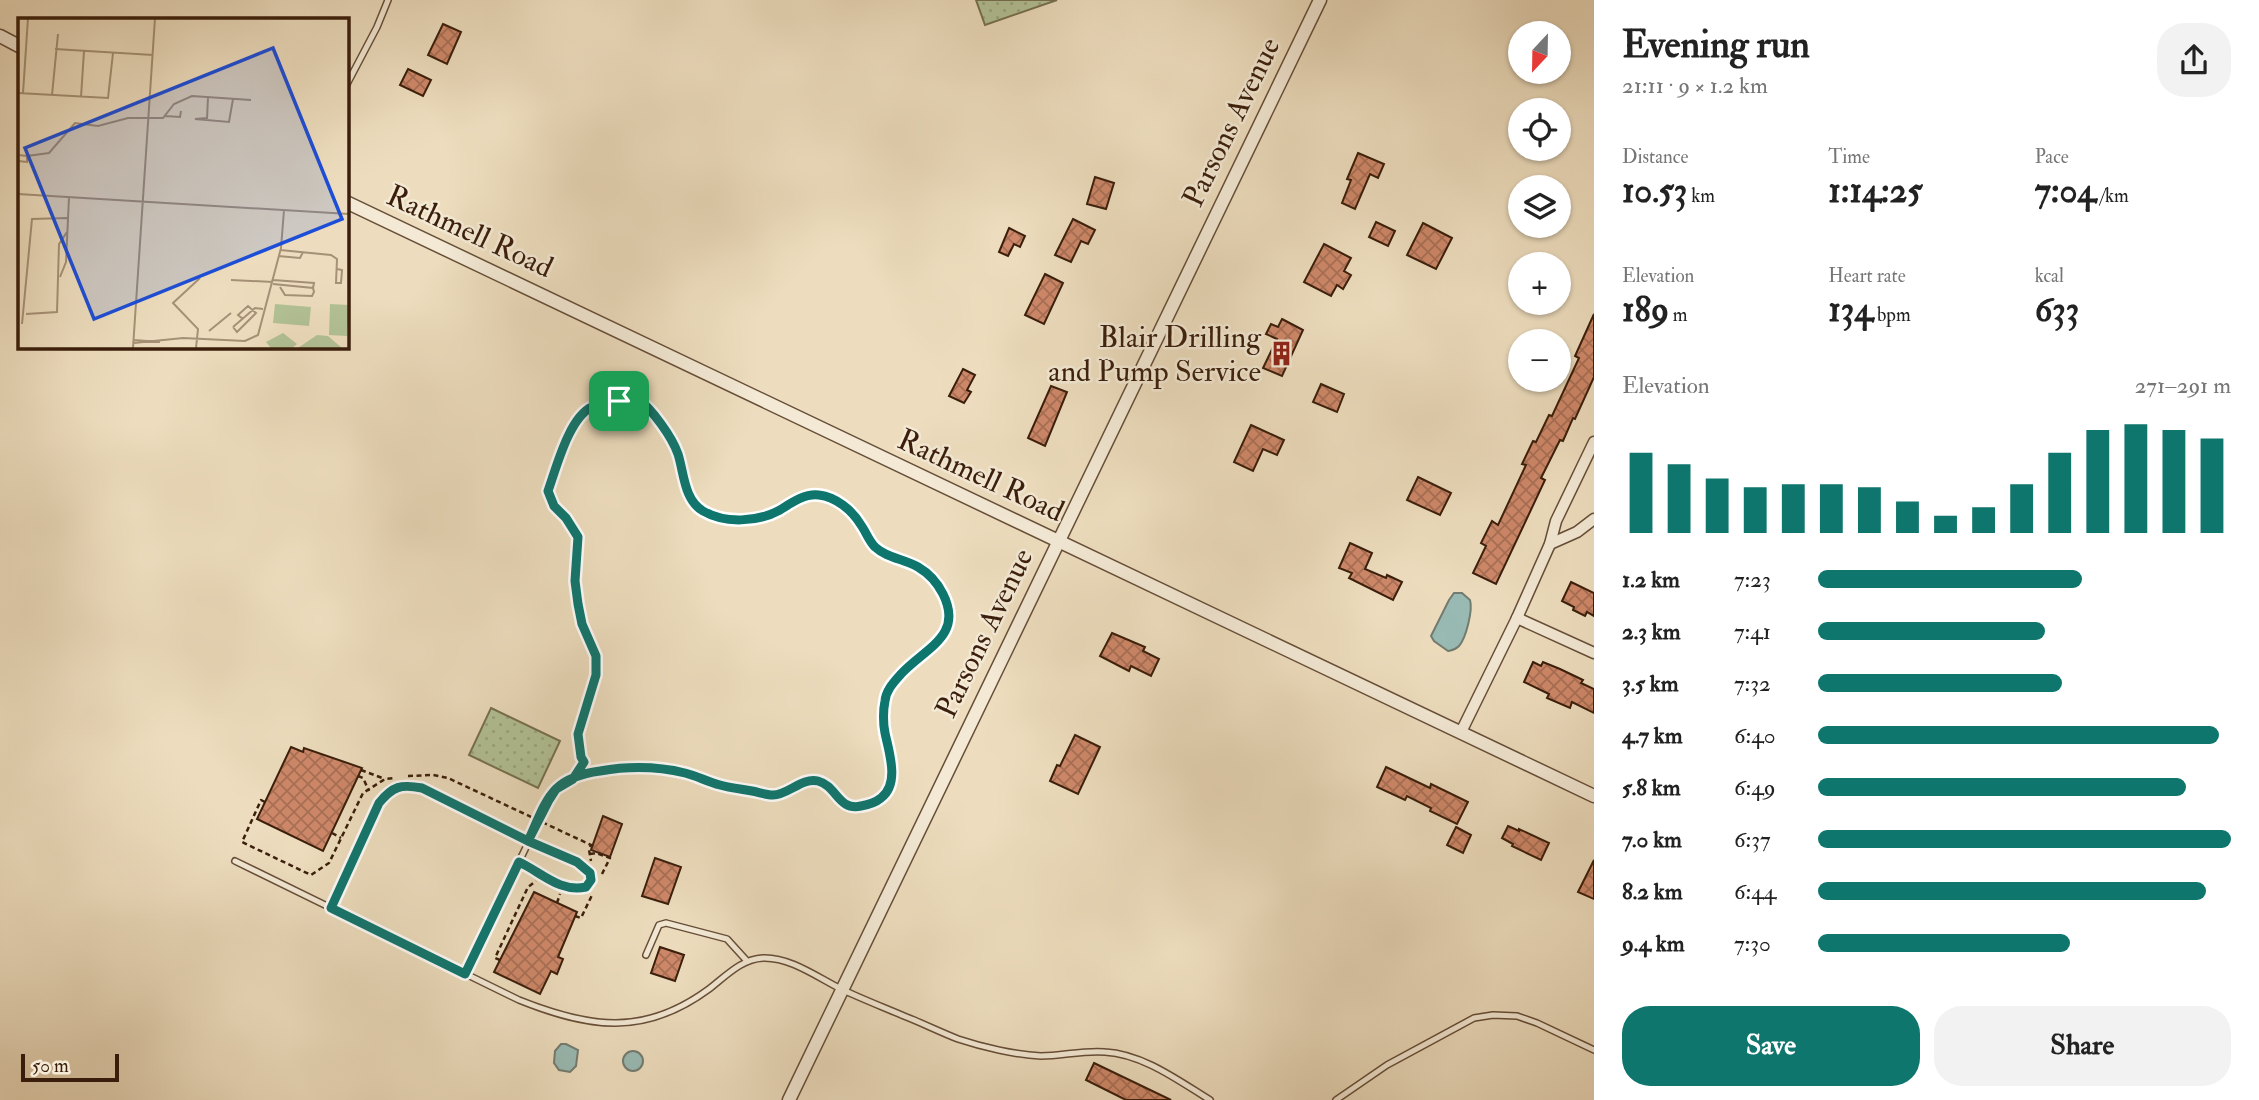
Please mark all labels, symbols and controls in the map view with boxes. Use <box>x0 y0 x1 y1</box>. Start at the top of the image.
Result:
inset map <box>18 18 348 348</box>
north arrow <box>1508 21 1572 84</box>
map controls <box>1508 21 1571 392</box>
text: Evening run <box>1622 21 1810 69</box>
button: share <box>2157 23 2231 97</box>
street label: Parsons Avenue <box>1174 31 1288 213</box>
text: 21:11 · 9 × 1.2 km <box>1622 71 1768 100</box>
button: locate <box>1508 98 1571 161</box>
text: Distance <box>1622 145 1688 169</box>
text: Time <box>1828 145 1870 169</box>
text: Pace <box>2035 145 2069 169</box>
text: 10.53 <box>1622 169 1687 213</box>
text: 1:14:25 <box>1828 169 1923 213</box>
text: 7:04 <box>2035 169 2096 213</box>
button: layers <box>1508 175 1571 238</box>
street label: Rathmell Road <box>381 177 559 286</box>
text: km <box>1687 184 1715 208</box>
text: /km <box>2096 184 2129 208</box>
button: + <box>1508 252 1571 315</box>
text: Elevation <box>1622 264 1694 288</box>
text: Heart rate <box>1828 264 1906 288</box>
text: kcal <box>2035 264 2064 288</box>
text: 189 <box>1622 288 1669 332</box>
text: 134 <box>1828 288 1873 332</box>
text: 633 <box>2035 288 2079 332</box>
text: m <box>1669 303 1688 327</box>
text: bpm <box>1873 303 1911 327</box>
place label: Blair Drilling and Pump Service <box>1048 319 1262 390</box>
button: − <box>1508 329 1571 392</box>
building icon: Blair Drilling and Pump Service <box>1267 340 1295 368</box>
pin <box>589 371 649 431</box>
text: Elevation <box>1622 371 1710 400</box>
text: 271–291 m <box>2135 371 2231 400</box>
icon: arrive <box>600 382 638 420</box>
street label: Rathmell Road <box>892 421 1070 530</box>
street label: Parsons Avenue <box>927 542 1041 724</box>
text: 1.2 km <box>1622 565 1680 594</box>
text: 7:23 <box>1734 565 1771 594</box>
text: 2.3 km <box>1622 617 1681 646</box>
text: 7:41 <box>1734 617 1771 646</box>
text: 3.5 km <box>1622 669 1679 698</box>
text: 7:32 <box>1734 669 1771 698</box>
text: 4.7 km <box>1622 721 1683 750</box>
text: 6:40 <box>1734 721 1775 750</box>
text: 5.8 km <box>1622 773 1681 802</box>
text: 6:49 <box>1734 773 1775 802</box>
text: 7.0 km <box>1622 825 1682 854</box>
text: 6:37 <box>1734 825 1771 854</box>
text: 8.2 km <box>1622 877 1683 906</box>
text: 6:44 <box>1734 877 1776 906</box>
text: 9.4 km <box>1622 929 1685 958</box>
text: 7:30 <box>1734 929 1771 958</box>
button: Save <box>1622 1006 1920 1086</box>
button: Share <box>1934 1006 2231 1086</box>
scale bar <box>21 1051 119 1083</box>
text: 50 m <box>32 1054 69 1078</box>

